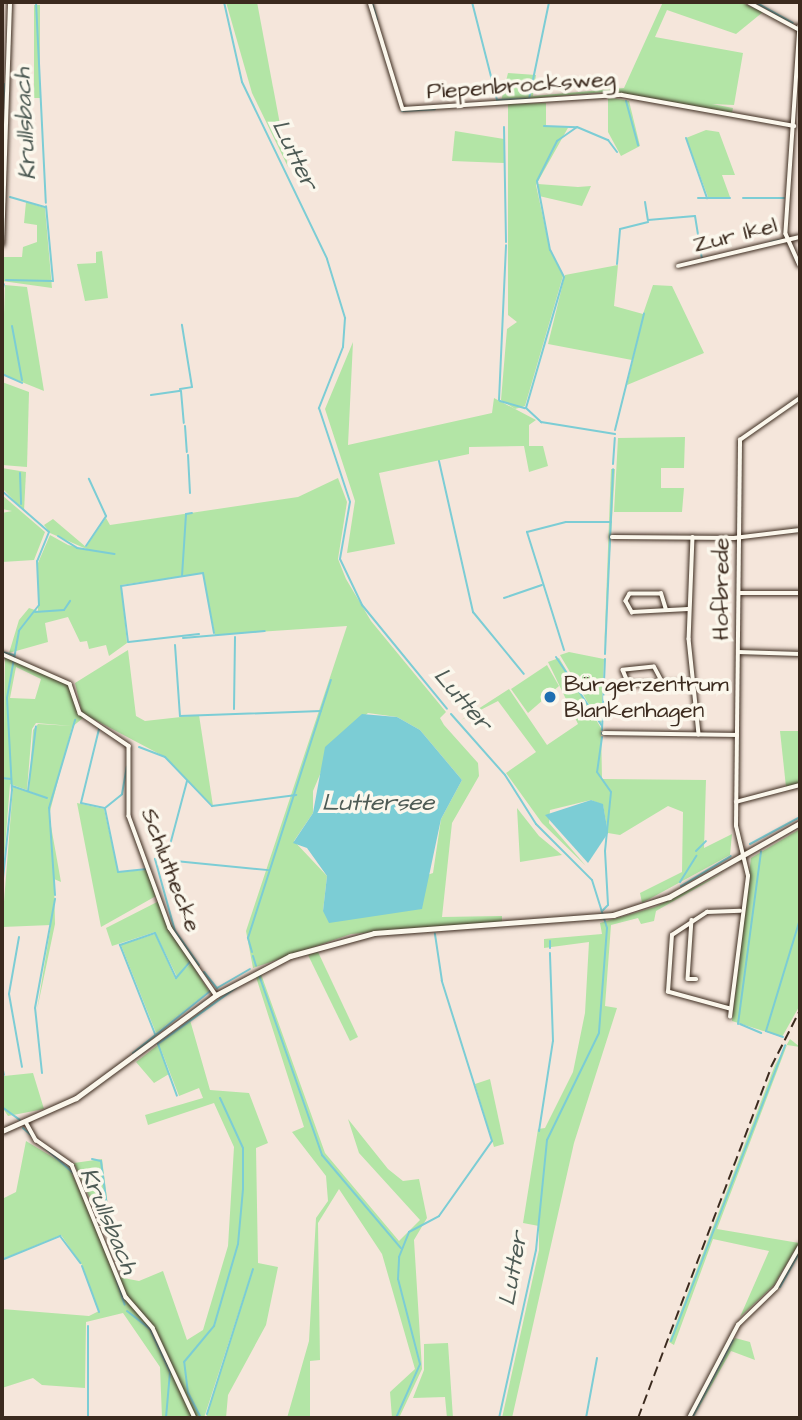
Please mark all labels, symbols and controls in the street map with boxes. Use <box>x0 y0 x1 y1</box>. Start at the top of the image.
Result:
street label: Piepenbrocksweg <box>426 65 616 105</box>
water label: Krullsbach <box>9 67 43 181</box>
water label: Lutter <box>265 115 323 195</box>
street label: Zur Ikel <box>690 211 780 259</box>
street label: Hofbrede <box>707 538 735 640</box>
water label: Lutter <box>427 662 497 738</box>
place label: Bürgerzentrum Blankenhagen <box>564 670 729 724</box>
marker: Bürgerzentrum Blankenhagen <box>542 689 558 705</box>
water label: Luttersee <box>322 790 434 818</box>
street label: Schluthecke <box>135 804 207 936</box>
water label: Krullsbach <box>73 1164 143 1278</box>
water label: Lutter <box>493 1230 535 1308</box>

